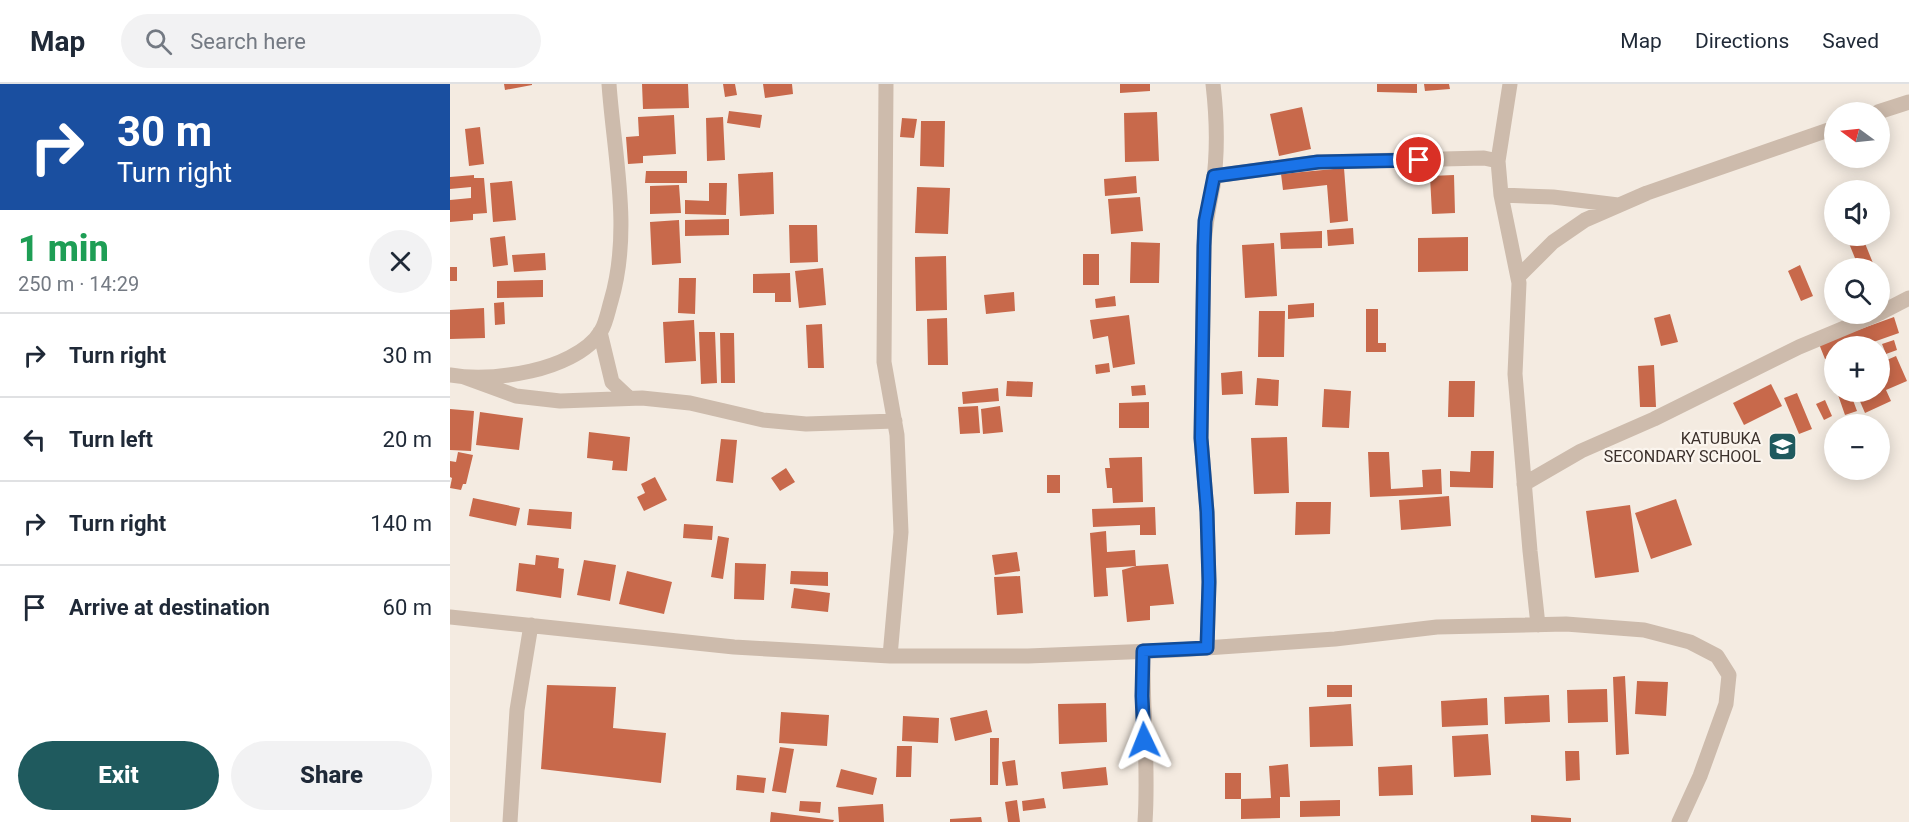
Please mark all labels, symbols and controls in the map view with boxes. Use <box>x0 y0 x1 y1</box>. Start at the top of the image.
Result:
search box <box>121 14 541 68</box>
text: Map <box>30 25 85 58</box>
icon: search <box>142 25 175 58</box>
text: Search here <box>190 29 306 54</box>
text: Map <box>1620 29 1662 53</box>
text: Directions <box>1695 29 1789 53</box>
text: Saved <box>1822 29 1879 53</box>
north arrow <box>1824 102 1890 168</box>
map controls <box>1824 102 1890 480</box>
text: 30 m <box>117 107 212 156</box>
icon: right <box>18 108 96 186</box>
pin <box>1393 134 1444 185</box>
icon: arrive <box>1402 143 1435 176</box>
text: Turn right <box>117 157 232 189</box>
button: sound <box>1824 180 1890 246</box>
text: 1 min <box>18 228 109 270</box>
button: close <box>369 230 432 293</box>
button: search <box>1824 258 1890 324</box>
text: 250 m · 14:29 <box>18 272 139 296</box>
button: + <box>1824 336 1890 402</box>
icon: right <box>18 339 51 372</box>
text: Turn right <box>69 343 166 368</box>
text: 30 m <box>383 343 432 368</box>
button: − <box>1824 414 1890 480</box>
icon: left <box>18 423 51 456</box>
text: Turn left <box>69 427 153 452</box>
text: 20 m <box>383 427 432 452</box>
place label: KATUBUKA SECONDARY SCHOOL <box>1604 429 1762 466</box>
school or university icon: KATUBUKA SECONDARY SCHOOL <box>1766 431 1798 463</box>
icon: right <box>18 507 51 540</box>
text: Turn right <box>69 511 166 536</box>
text: 140 m <box>370 511 432 536</box>
icon: arrive <box>18 591 51 624</box>
text: Arrive at destination <box>69 595 270 620</box>
text: 60 m <box>383 595 432 620</box>
position arrow <box>1112 708 1176 772</box>
button: Exit <box>18 741 219 810</box>
button: Share <box>231 741 432 810</box>

